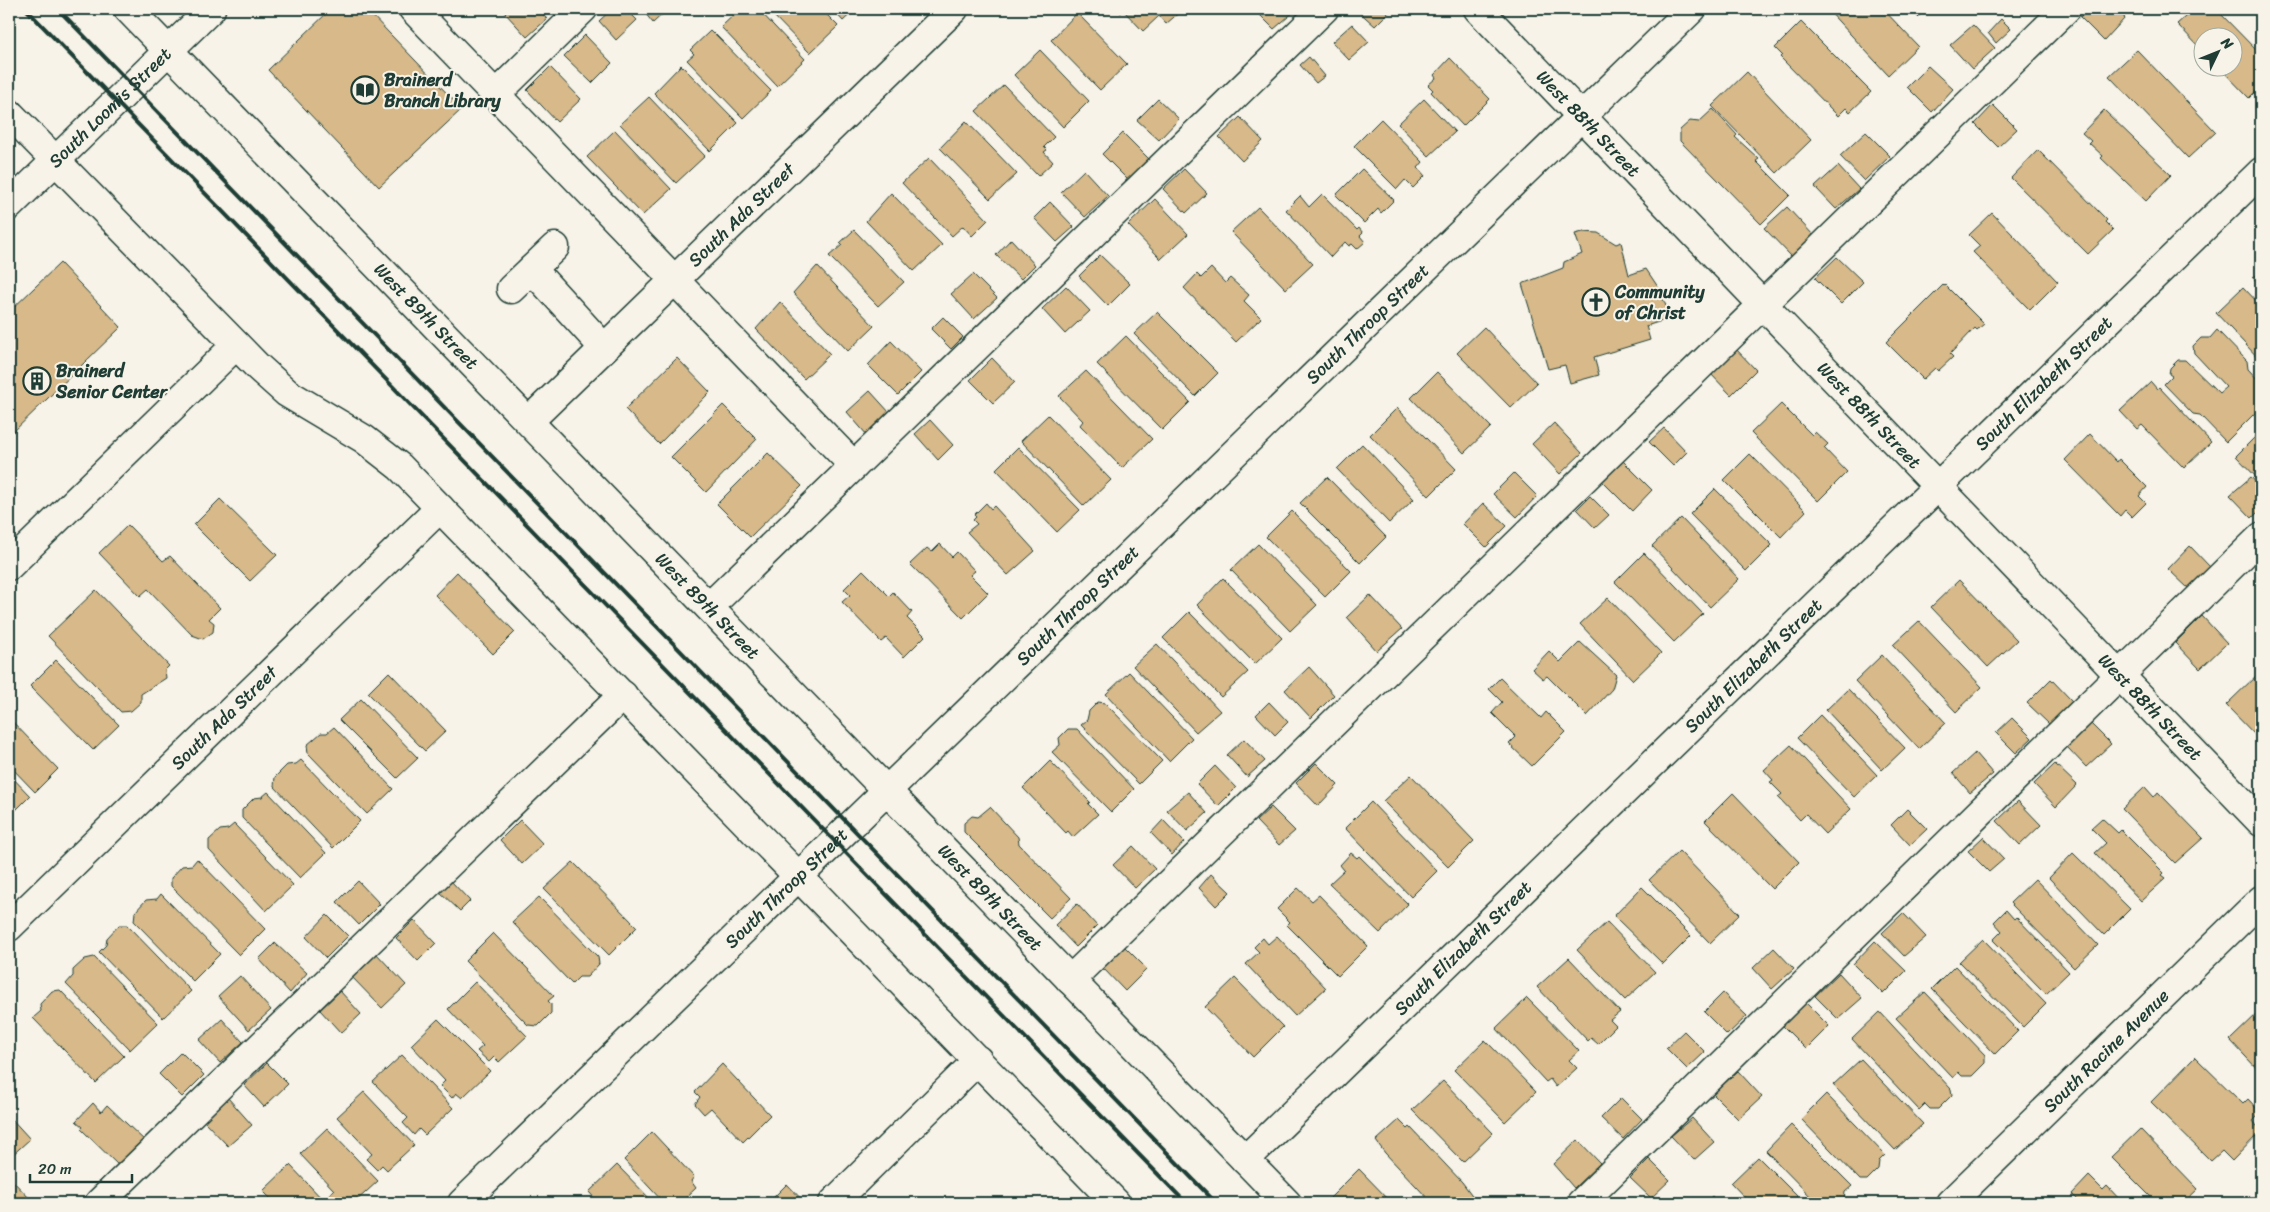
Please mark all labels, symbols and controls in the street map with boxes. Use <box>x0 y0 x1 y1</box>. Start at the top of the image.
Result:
north arrow <box>2192 28 2242 78</box>
text: N <box>2214 31 2240 56</box>
street label: South Loomis Street <box>41 39 179 176</box>
street label: West 88th Street <box>1528 62 1648 185</box>
place label: Brainerd Branch Library <box>384 64 501 117</box>
library icon: Brainerd Branch Library <box>350 75 380 105</box>
street label: South Ada Street <box>680 154 803 275</box>
street label: West 89th Street <box>366 255 487 378</box>
street label: South Throop Street <box>1298 256 1437 392</box>
place label: Community of Christ <box>1614 276 1705 329</box>
church icon: Community of Christ <box>1581 287 1611 317</box>
street label: South Elizabeth Street <box>1967 308 2121 459</box>
street label: West 88th Street <box>1809 354 1929 477</box>
place label: Brainerd Senior Center <box>55 355 169 408</box>
building icon: Brainerd Senior Center <box>22 366 52 396</box>
street label: South Throop Street <box>1008 537 1147 674</box>
street label: West 89th Street <box>647 545 768 668</box>
street label: South Elizabeth Street <box>1677 590 1830 741</box>
street label: West 88th Street <box>2090 645 2210 769</box>
street label: South Ada Street <box>163 657 286 778</box>
street label: South Throop Street <box>717 820 856 956</box>
street label: West 89th Street <box>930 836 1051 959</box>
street label: South Elizabeth Street <box>1386 873 1540 1023</box>
street label: South Racine Avenue <box>2035 981 2177 1121</box>
scale bar <box>30 1152 132 1184</box>
text: 20 m <box>38 1156 72 1182</box>

